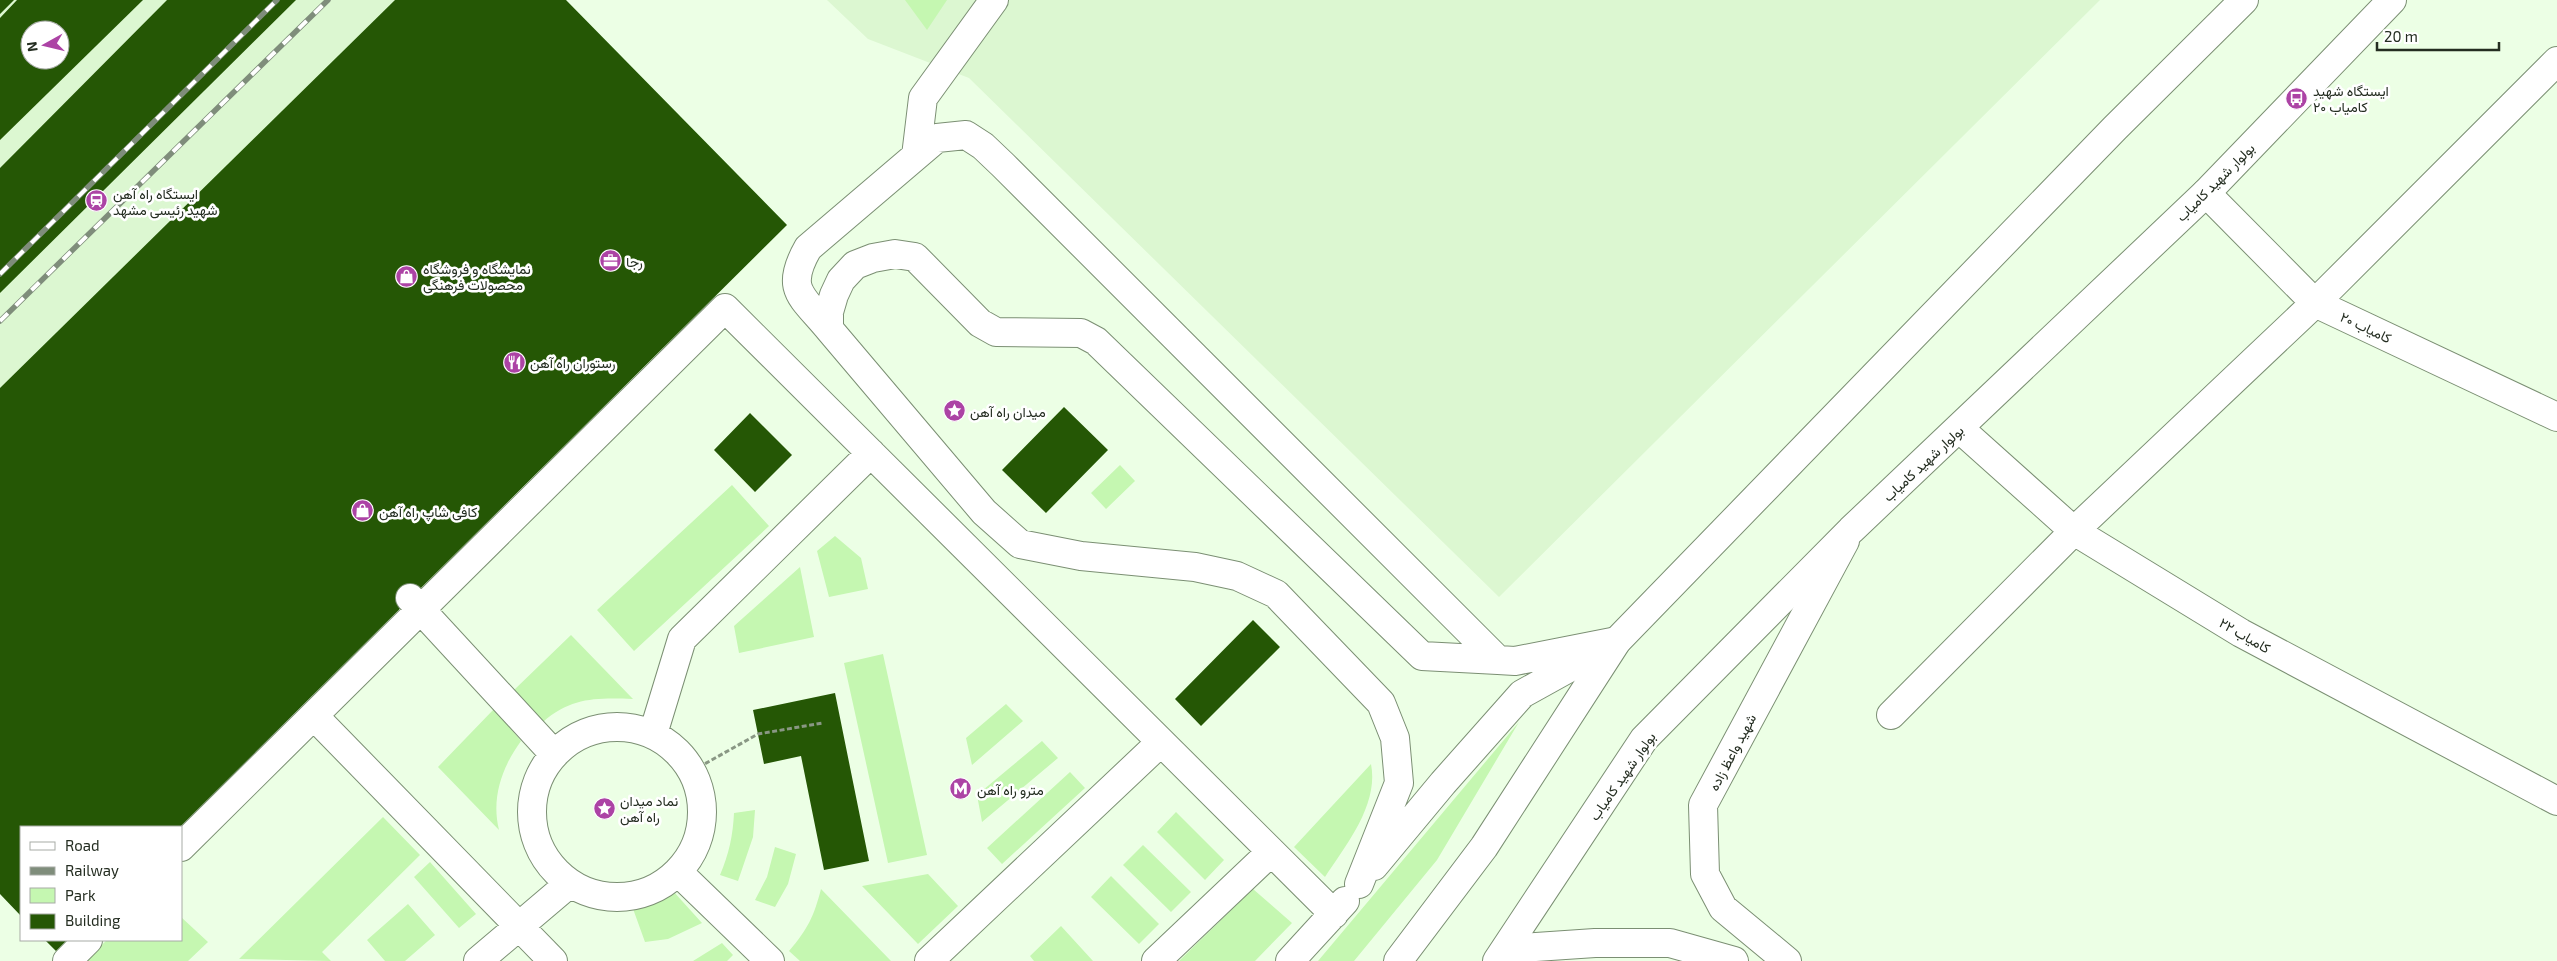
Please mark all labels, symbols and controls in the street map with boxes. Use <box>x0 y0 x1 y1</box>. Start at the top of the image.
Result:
north arrow <box>20 20 70 70</box>
scale bar <box>2377 20 2500 52</box>
text: 20 m <box>2384 27 2418 45</box>
text: N <box>23 41 41 53</box>
place label: ایستگاه شهید کامیاب ۲۰ <box>2313 82 2389 116</box>
bus stop icon: ایستگاه شهید کامیاب ۲۰ <box>2285 86 2309 110</box>
street label: بولوار شهید کامیاب <box>2172 139 2258 225</box>
place label: ایستگاه راه آهن شهید رئیسی مشهد <box>113 185 218 219</box>
station icon: ایستگاه راه آهن شهید رئیسی مشهد <box>85 189 109 213</box>
office icon: رجا <box>598 249 622 273</box>
place label: رجا <box>626 253 643 271</box>
place label: نمایشگاه و فروشگاه محصولات فرهنگی <box>423 260 531 294</box>
shop icon: نمایشگاه و فروشگاه محصولات فرهنگی <box>395 264 419 288</box>
street label: کامیاب ۲۰ <box>2337 308 2394 347</box>
restaurant icon: رستوران راه آهن <box>502 350 526 374</box>
place label: رستوران راه آهن <box>530 354 616 372</box>
place icon: میدان راه آهن <box>942 399 966 423</box>
place label: میدان راه آهن <box>970 403 1046 421</box>
street label: بولوار شهید کامیاب <box>1879 421 1967 505</box>
shop icon: کافی شاپ راه آهن <box>351 499 375 523</box>
place label: کافی شاپ راه آهن <box>379 503 477 522</box>
street label: کامیاب ۲۲ <box>2216 614 2274 657</box>
street label: شهید واعظ زاده <box>1705 711 1760 794</box>
street label: بولوار شهید کامیاب <box>1585 729 1660 824</box>
metro station icon: مترو راه آهن <box>949 777 973 801</box>
place label: مترو راه آهن <box>977 781 1044 799</box>
place label: نماد میدان راه آهن <box>620 792 678 826</box>
place icon: نماد میدان راه آهن <box>592 796 616 820</box>
legend <box>20 826 182 941</box>
text: Road <box>65 836 100 854</box>
text: Railway <box>65 861 119 879</box>
text: Park <box>65 886 96 904</box>
text: Building <box>65 911 121 929</box>

